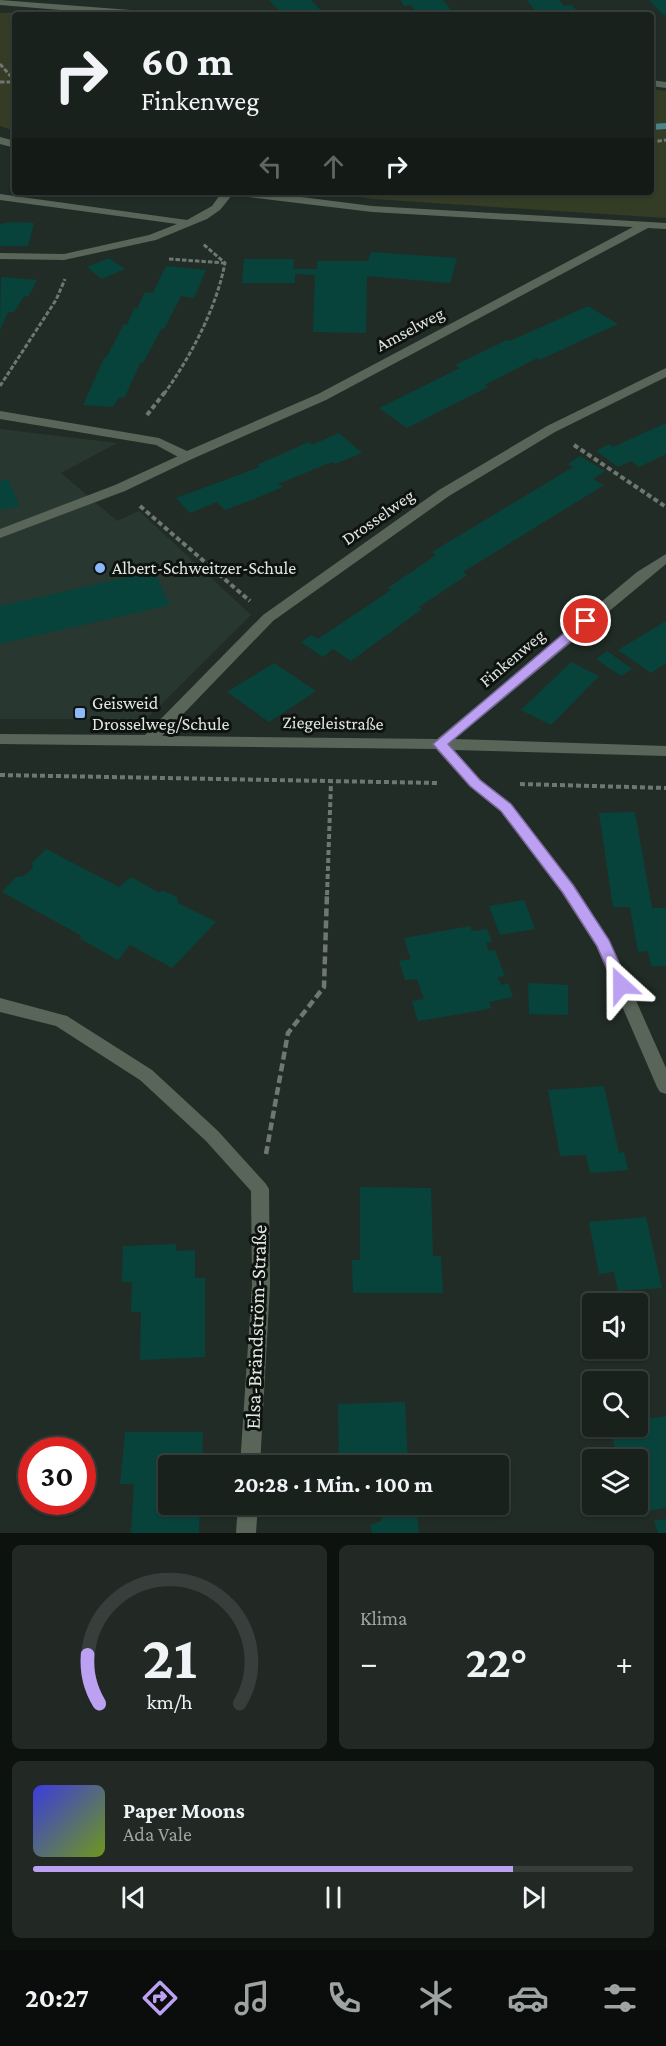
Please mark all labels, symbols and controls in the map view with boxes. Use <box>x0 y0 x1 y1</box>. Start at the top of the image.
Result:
icon: right <box>42 36 120 114</box>
text: 60 m <box>141 37 233 84</box>
text: Finkenweg <box>141 86 259 116</box>
icon: left <box>254 150 287 183</box>
icon: ahead <box>317 150 350 183</box>
icon: right <box>380 150 413 183</box>
street label: Amselweg <box>373 303 448 355</box>
street label: Drosselweg <box>338 485 418 549</box>
place label: Albert-Schweitzer-Schule <box>112 558 296 578</box>
marker: Albert-Schweitzer-Schule <box>93 561 107 575</box>
pin <box>560 595 611 646</box>
icon: arrive <box>569 604 602 637</box>
street label: Finkenweg <box>475 625 549 691</box>
place label: Geisweid Drosselweg/Schule <box>92 693 230 734</box>
marker: Geisweid Drosselweg/Schule <box>73 706 87 720</box>
street label: Ziegeleistraße <box>282 712 384 734</box>
position arrow <box>589 953 653 1017</box>
street label: Elsa-Brändström-Straße <box>240 1224 272 1430</box>
map controls <box>582 1293 648 1515</box>
button: sound <box>582 1293 648 1359</box>
button: search <box>582 1371 648 1437</box>
speed limit sign: 30 <box>18 1437 96 1515</box>
button: layers <box>582 1449 648 1515</box>
text: 20:28 · 1 Min. · 100 m <box>234 1472 433 1497</box>
text: Klima <box>360 1607 407 1629</box>
text: 21 <box>142 1622 197 1691</box>
text: 22° <box>466 1637 527 1687</box>
text: − <box>360 1644 377 1681</box>
text: + <box>616 1644 633 1681</box>
text: km/h <box>146 1690 193 1714</box>
text: Paper Moons <box>123 1798 245 1823</box>
text: Ada Vale <box>123 1823 192 1845</box>
icon: previous <box>117 1881 150 1914</box>
icon: pause <box>317 1881 350 1914</box>
icon: next <box>517 1881 550 1914</box>
icon: directions <box>139 1977 181 2019</box>
icon: music <box>231 1977 273 2019</box>
icon: phone <box>323 1977 365 2019</box>
icon: climate <box>415 1977 457 2019</box>
icon: car <box>507 1977 549 2019</box>
icon: filters <box>599 1977 641 2019</box>
text: 20:27 <box>25 1983 89 2013</box>

